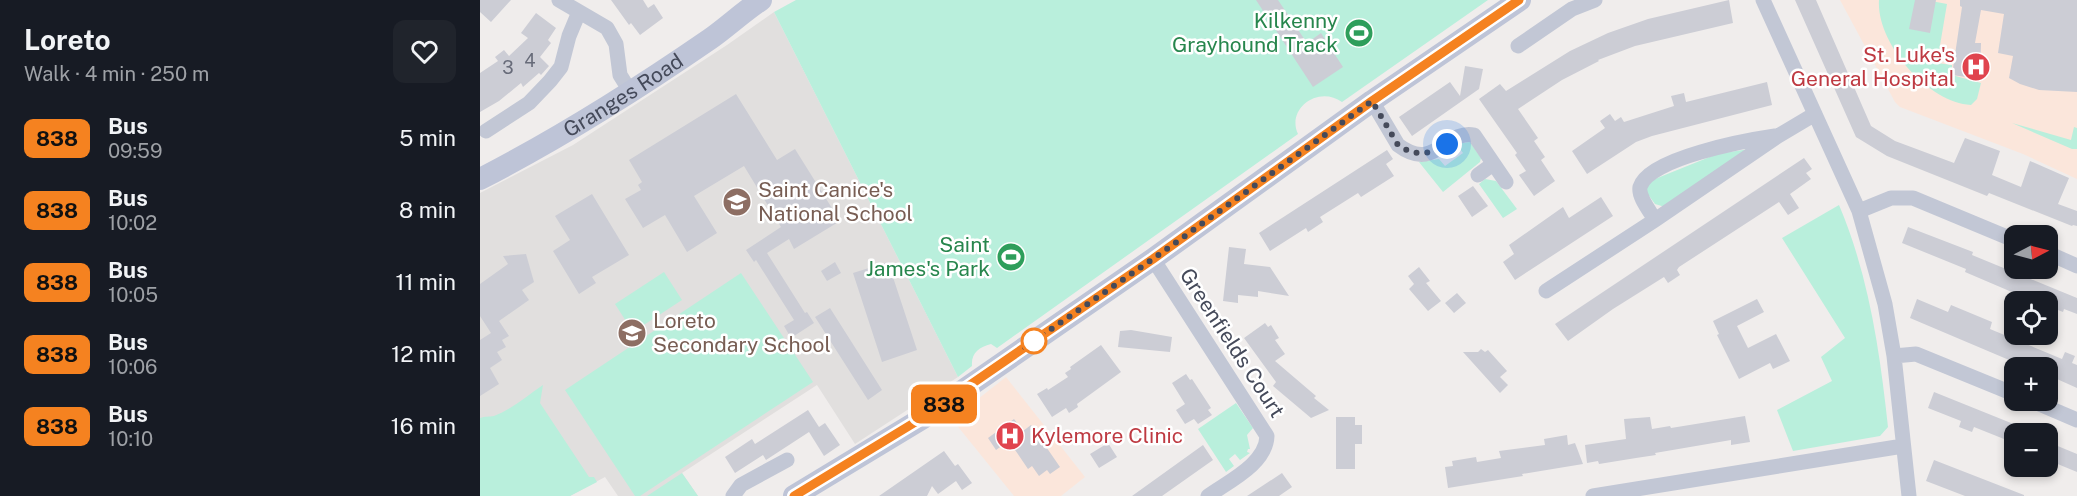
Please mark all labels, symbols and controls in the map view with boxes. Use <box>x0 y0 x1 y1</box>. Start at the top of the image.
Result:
place label: Kilkenny Grayhound Track <box>1172 8 1338 57</box>
sports icon: Kilkenny Grayhound Track <box>1343 17 1375 49</box>
button: heart <box>393 20 456 83</box>
text: Loreto <box>24 23 111 56</box>
place label: St. Luke's General Hospital <box>1791 42 1955 91</box>
street label: Granges Road <box>559 48 688 142</box>
house number: 4 <box>524 50 536 71</box>
hospital icon: St. Luke's General Hospital <box>1960 51 1992 83</box>
house number: 3 <box>502 57 514 78</box>
text: Walk · 4 min · 250 m <box>24 62 209 86</box>
text: Bus <box>108 113 148 139</box>
text: 5 min <box>399 125 456 151</box>
text: 838 <box>36 126 78 151</box>
your location <box>1432 129 1462 159</box>
text: 09:59 <box>108 139 162 163</box>
place label: Saint Canice's National School <box>758 177 913 226</box>
text: Bus <box>108 185 148 211</box>
school or university icon: Saint Canice's National School <box>721 186 753 218</box>
text: 8 min <box>399 197 456 223</box>
text: 838 <box>36 198 78 223</box>
text: 10:02 <box>108 211 157 235</box>
north arrow <box>2004 225 2058 279</box>
map controls <box>2004 225 2058 477</box>
place label: Saint James's Park <box>866 232 990 281</box>
sports icon: Saint James's Park <box>995 241 1027 273</box>
text: Bus <box>108 257 148 283</box>
street label: Greenfields Court <box>1175 263 1290 422</box>
text: 11 min <box>395 269 456 295</box>
text: 838 <box>36 270 78 295</box>
text: 10:05 <box>108 283 158 307</box>
button: locate <box>2004 291 2058 345</box>
place label: Loreto Secondary School <box>653 308 831 357</box>
school or university icon: Loreto Secondary School <box>616 317 648 349</box>
unlabelled marker <box>1021 328 1047 354</box>
text: Bus <box>108 329 148 355</box>
text: 12 min <box>391 341 456 367</box>
text: 838 <box>36 342 78 367</box>
text: 10:06 <box>108 355 157 379</box>
button: + <box>2004 357 2058 411</box>
line badge: 838 <box>910 384 978 424</box>
text: 838 <box>923 392 965 417</box>
text: Bus <box>108 401 148 427</box>
text: 16 min <box>391 413 456 439</box>
text: 838 <box>36 414 78 439</box>
hospital icon: Kylemore Clinic <box>994 420 1026 452</box>
place label: Kylemore Clinic <box>1031 423 1183 448</box>
button: − <box>2004 423 2058 477</box>
text: 10:10 <box>108 427 153 451</box>

